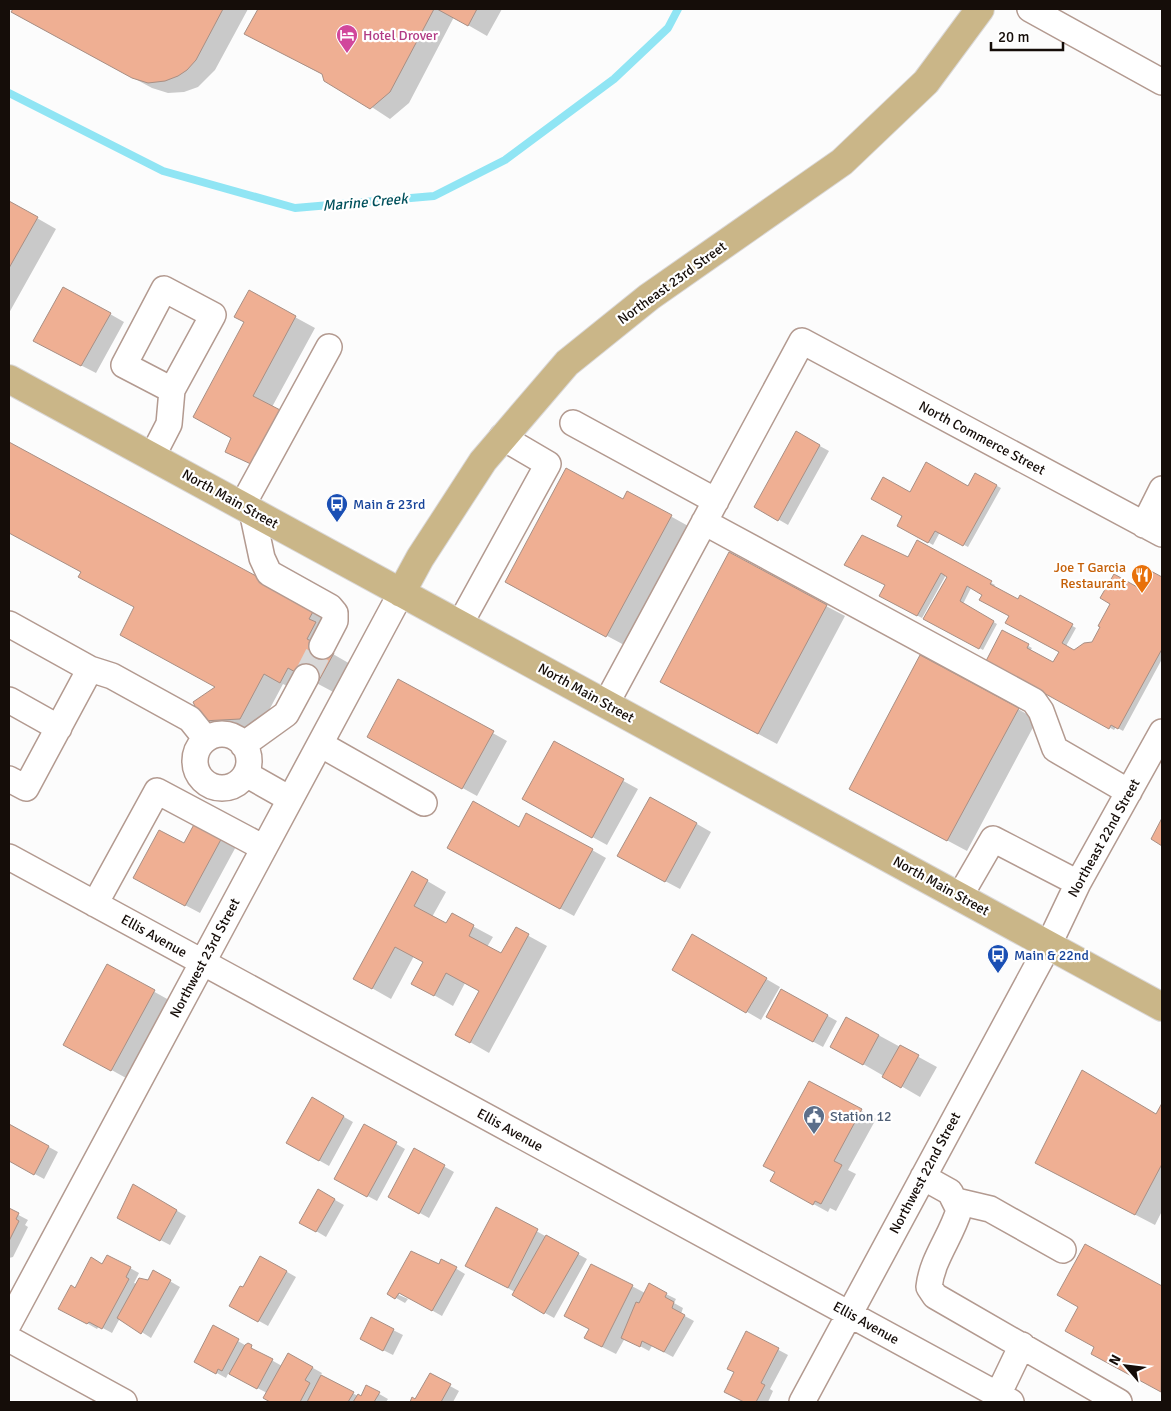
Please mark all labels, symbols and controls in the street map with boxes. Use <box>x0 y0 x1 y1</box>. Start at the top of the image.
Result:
scale bar <box>991 20 1064 52</box>
hotel icon: Hotel Drover <box>335 23 359 54</box>
place label: Hotel Drover <box>363 27 439 44</box>
text: 20 m <box>998 28 1029 46</box>
water label: Marine Creek <box>322 189 410 215</box>
street label: Northeast 23rd Street <box>614 238 730 328</box>
street label: North Commerce Street <box>916 397 1048 479</box>
street label: North Main Street <box>179 466 281 532</box>
bus stop icon: Main & 23rd <box>325 492 349 523</box>
place label: Main & 23rd <box>353 496 425 513</box>
place label: Joe T Garcia Restaurant <box>1054 559 1126 592</box>
restaurant icon: Joe T Garcia Restaurant <box>1130 563 1154 594</box>
street label: North Main Street <box>535 660 637 726</box>
street label: Northeast 22nd Street <box>1064 776 1144 900</box>
street label: North Main Street <box>890 853 992 919</box>
street label: Northwest 23rd Street <box>166 895 244 1021</box>
street label: Ellis Avenue <box>118 911 190 961</box>
bus stop icon: Main & 22nd <box>986 943 1010 974</box>
place label: Main & 22nd <box>1014 947 1089 964</box>
public building icon: Station 12 <box>802 1104 826 1135</box>
street label: Ellis Avenue <box>474 1105 546 1155</box>
place label: Station 12 <box>830 1108 892 1125</box>
street label: Northwest 22nd Street <box>886 1109 964 1237</box>
street label: Ellis Avenue <box>830 1298 902 1348</box>
north arrow <box>1101 1341 1151 1391</box>
text: N <box>1105 1352 1125 1368</box>

